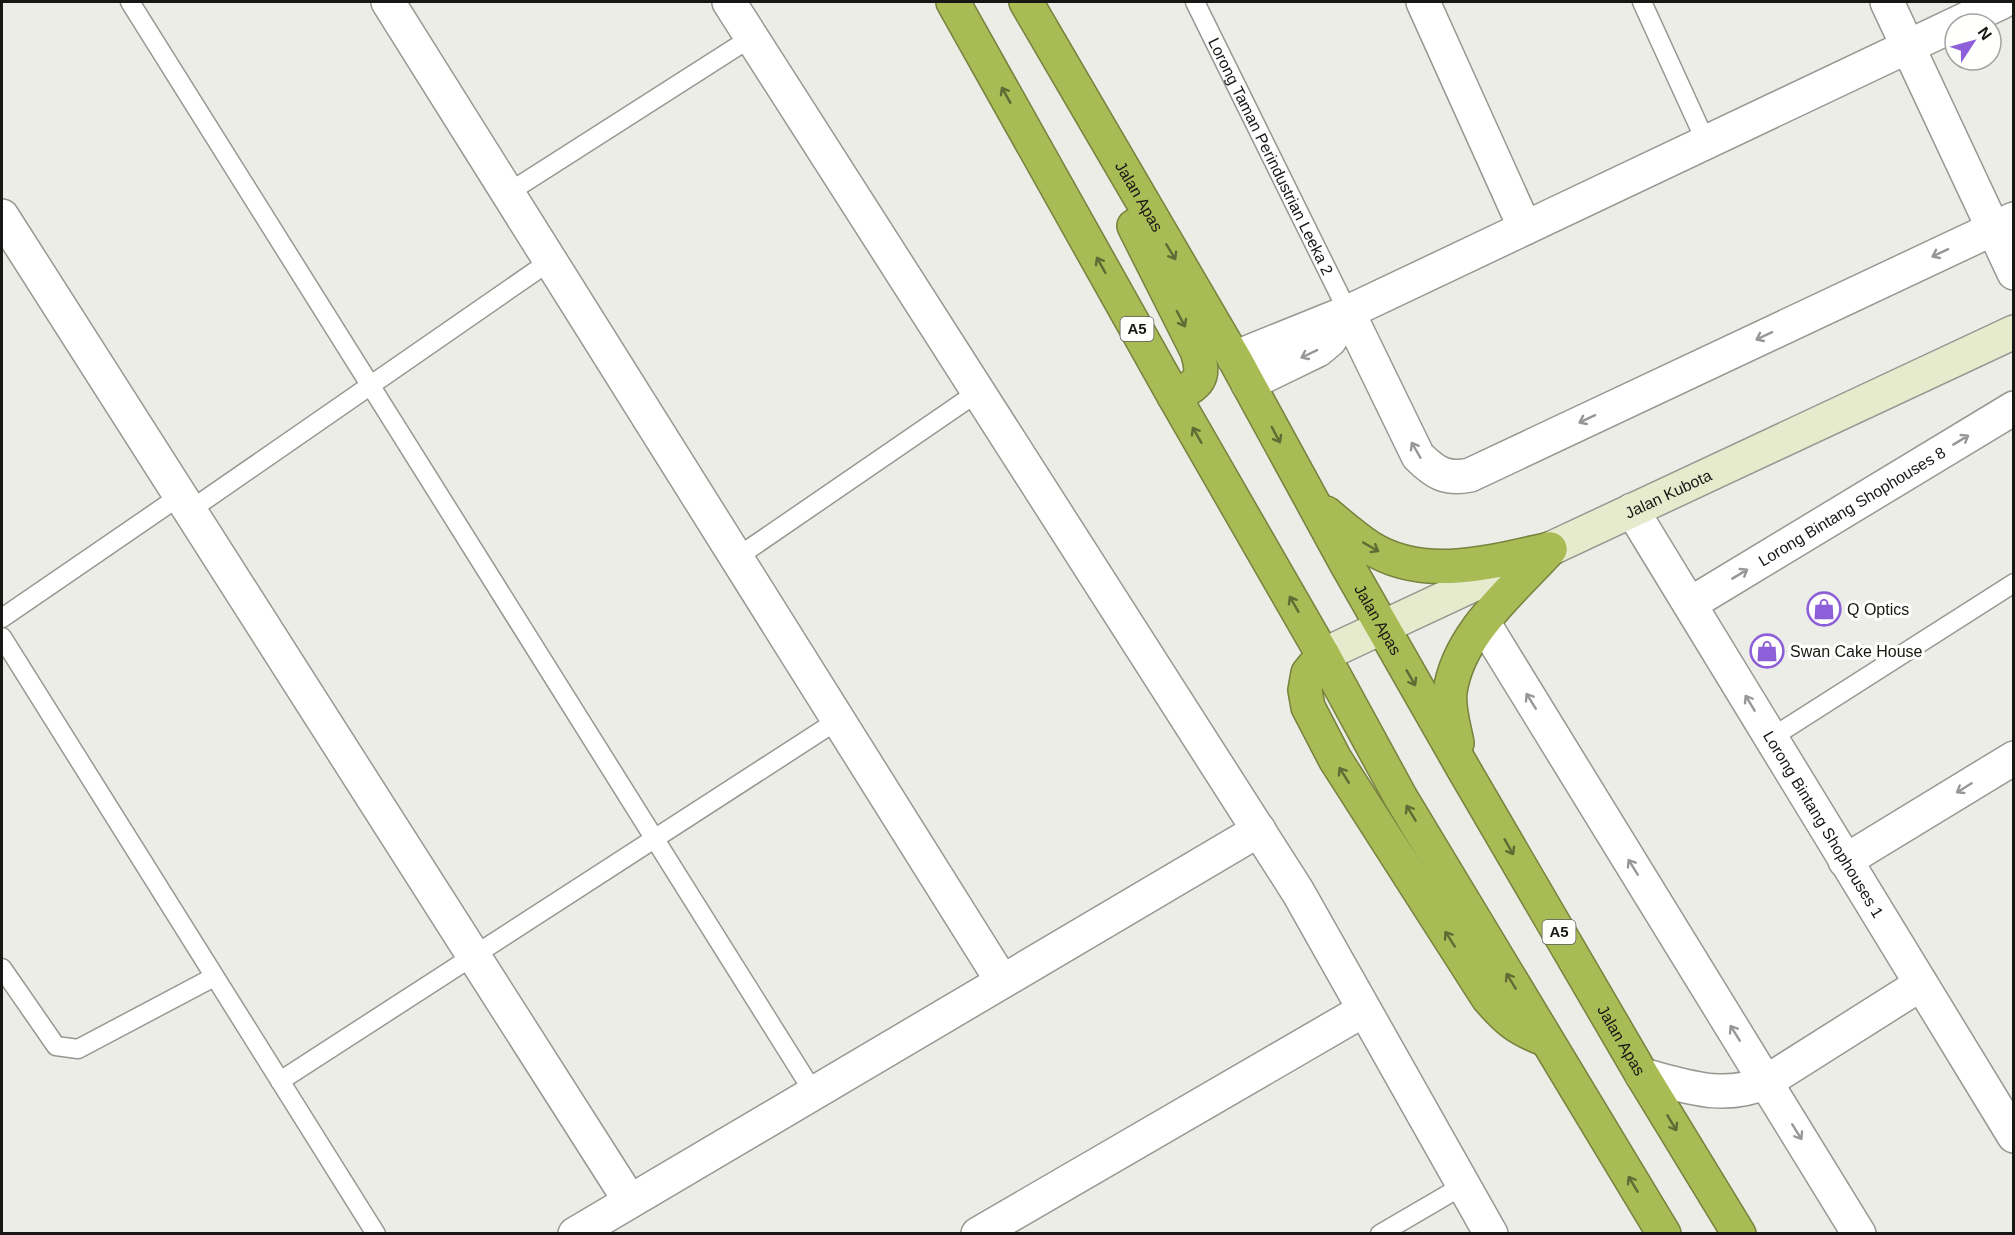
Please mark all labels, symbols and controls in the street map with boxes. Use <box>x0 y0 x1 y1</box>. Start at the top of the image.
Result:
north arrow <box>1943 12 2003 72</box>
text: N <box>1974 24 1995 43</box>
street label: Lorong Taman Perindustrian Leeka 2 <box>1205 35 1336 278</box>
one-way arrow <box>999 87 1011 104</box>
street label: Jalan Apas <box>1112 158 1166 235</box>
one-way arrow <box>1166 243 1178 260</box>
one-way arrow <box>1931 247 1949 259</box>
one-way arrow <box>1095 257 1107 274</box>
one-way arrow <box>1176 310 1187 328</box>
road number: A5 <box>1120 317 1154 341</box>
one-way arrow <box>1755 331 1773 343</box>
one-way arrow <box>1301 349 1319 360</box>
one-way arrow <box>1579 414 1597 426</box>
one-way arrow <box>1270 426 1282 444</box>
one-way arrow <box>1191 427 1203 444</box>
one-way arrow <box>1952 433 1969 445</box>
one-way arrow <box>1410 442 1422 459</box>
street label: Lorong Bintang Shophouses 8 <box>1755 444 1949 570</box>
street label: Jalan Kubota <box>1622 467 1714 522</box>
one-way arrow <box>1362 542 1379 554</box>
one-way arrow <box>1731 567 1748 579</box>
street label: Jalan Apas <box>1351 582 1405 658</box>
shop icon: Q Optics <box>1806 591 1842 627</box>
one-way arrow <box>1288 596 1300 613</box>
place label: Q Optics <box>1847 601 1909 618</box>
shop icon: Swan Cake House <box>1749 633 1785 669</box>
place label: Swan Cake House <box>1790 643 1923 660</box>
one-way arrow <box>1405 669 1417 686</box>
one-way arrow <box>1524 692 1537 709</box>
one-way arrow <box>1743 695 1755 712</box>
street label: Lorong Bintang Shophouses 1 <box>1760 728 1887 921</box>
one-way arrow <box>1338 767 1350 784</box>
one-way arrow <box>1956 783 1973 795</box>
one-way arrow <box>1404 805 1416 822</box>
one-way arrow <box>1503 838 1515 855</box>
one-way arrow <box>1627 859 1639 876</box>
road number: A5 <box>1542 920 1576 944</box>
one-way arrow <box>1443 931 1455 948</box>
one-way arrow <box>1504 973 1516 990</box>
street label: Jalan Apas <box>1594 1002 1648 1079</box>
one-way arrow <box>1729 1025 1741 1042</box>
one-way arrow <box>1667 1114 1679 1131</box>
one-way arrow <box>1791 1123 1803 1140</box>
one-way arrow <box>1627 1175 1640 1192</box>

